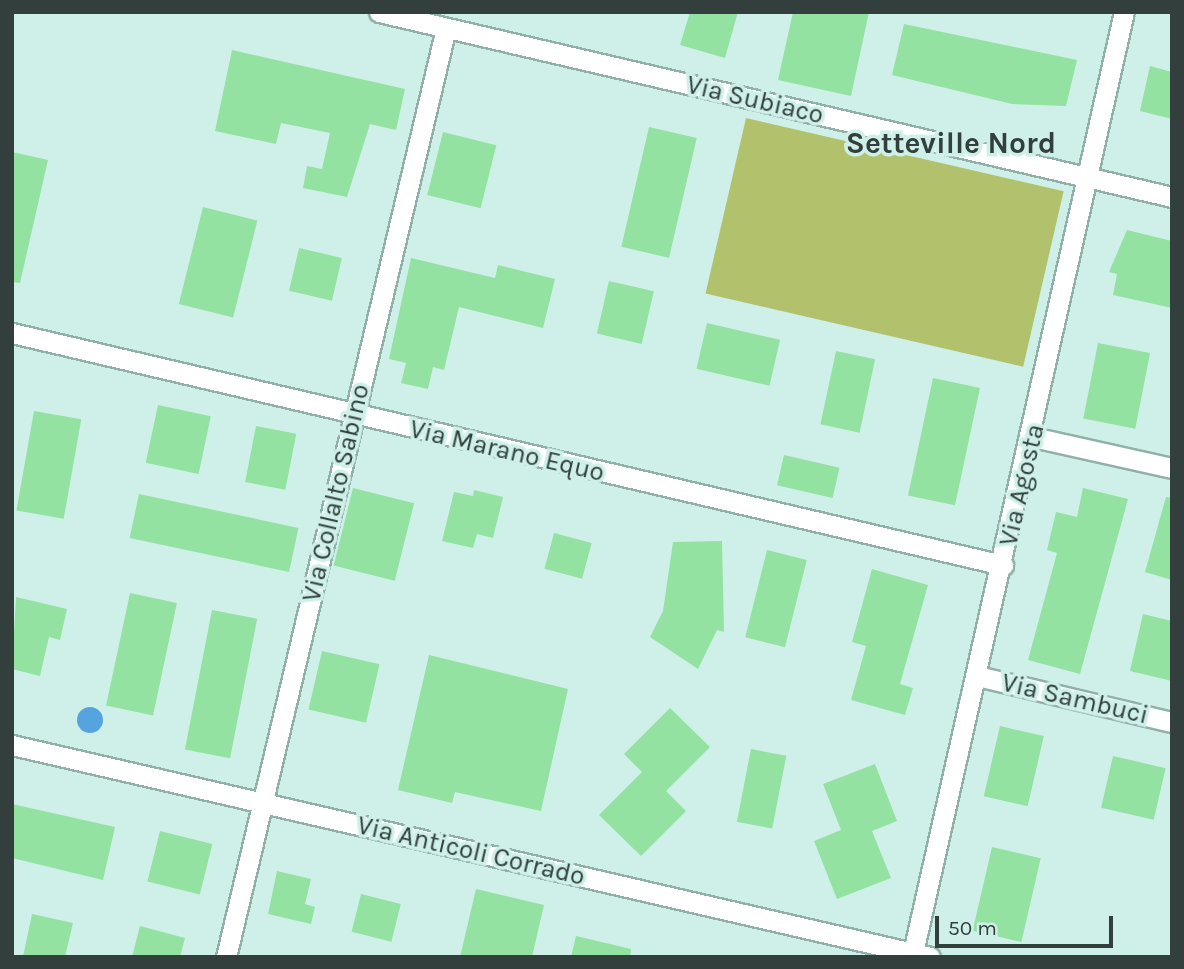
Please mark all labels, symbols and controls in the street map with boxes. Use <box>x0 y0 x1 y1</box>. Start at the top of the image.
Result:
street label: Via Subiaco <box>684 69 826 131</box>
district label: Setteville Nord <box>846 125 1056 161</box>
street label: Via Collalto Sabino <box>296 381 376 605</box>
street label: Via Marano Equo <box>407 413 607 489</box>
street label: Via Agosta <box>993 421 1051 549</box>
street label: Via Sambuci <box>999 667 1151 731</box>
street label: Via Anticoli Corrado <box>354 810 588 892</box>
scale bar <box>939 902 1118 946</box>
text: 50 m <box>948 916 997 940</box>

